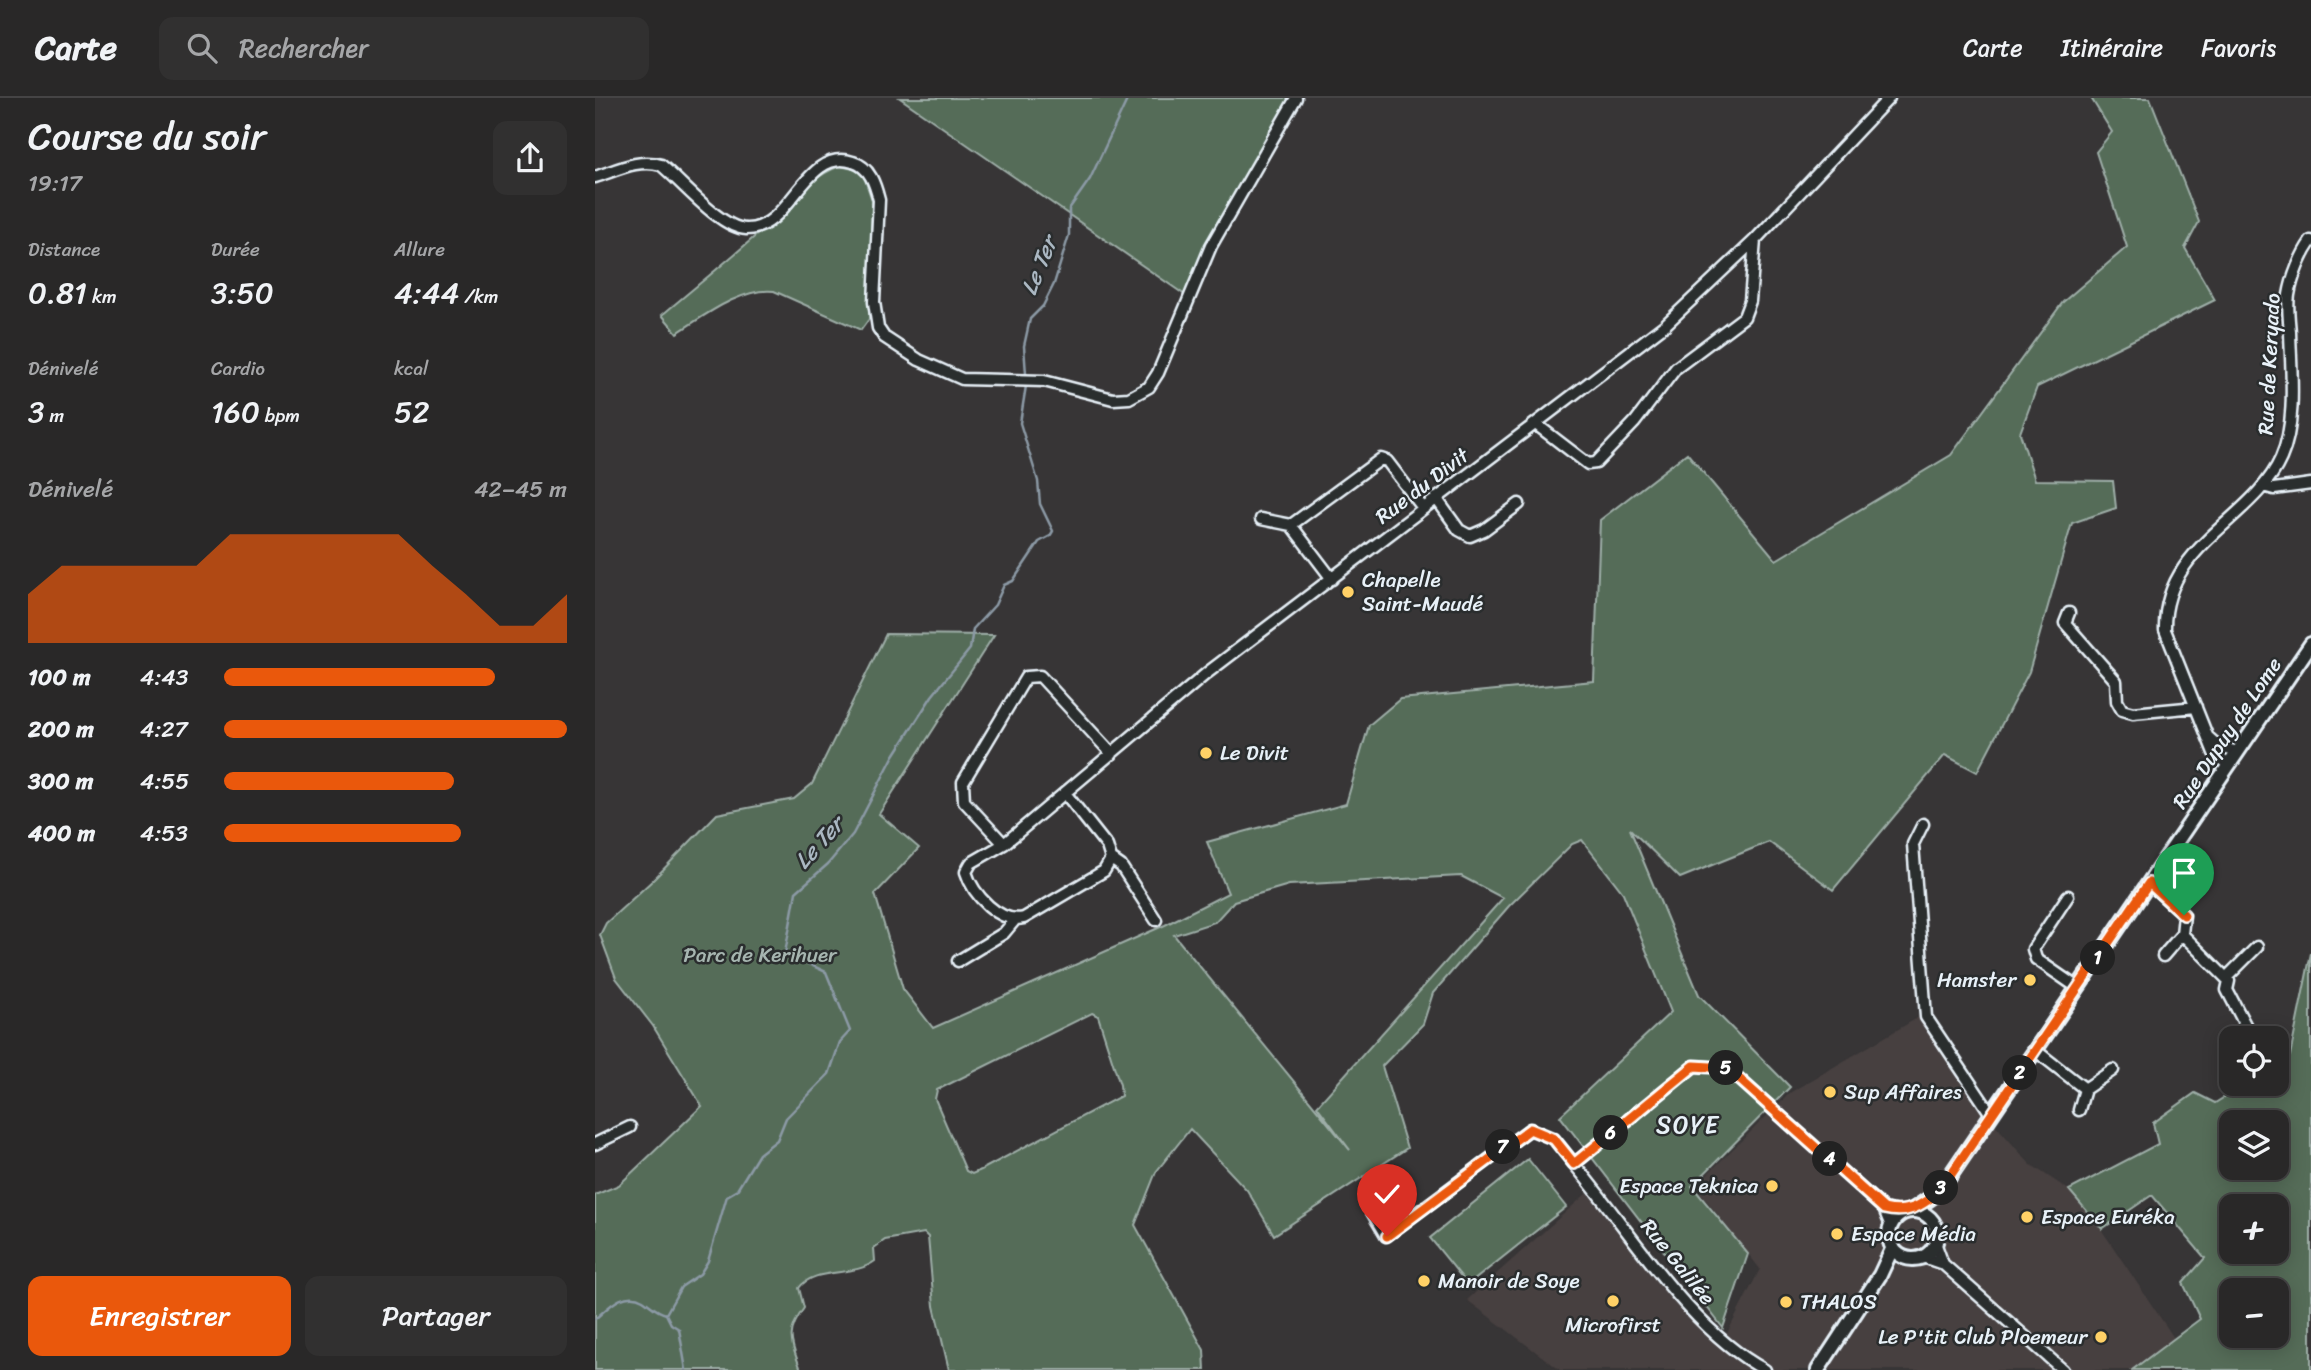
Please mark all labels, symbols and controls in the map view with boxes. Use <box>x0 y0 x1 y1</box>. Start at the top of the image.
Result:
search box <box>159 17 649 80</box>
text: Carte <box>35 19 117 77</box>
text: Rechercher <box>239 25 369 71</box>
text: Carte <box>1963 27 2023 69</box>
text: Itinéraire <box>2061 27 2163 69</box>
text: Favoris <box>2201 27 2276 69</box>
icon: search <box>183 29 221 67</box>
text: Course du soir <box>28 103 266 170</box>
button: share <box>493 121 567 195</box>
text: 19:17 <box>28 163 82 204</box>
water label: Le Ter <box>1009 226 1071 301</box>
text: Distance <box>28 233 100 266</box>
text: Durée <box>211 233 260 266</box>
text: Allure <box>394 233 445 266</box>
text: 0.81 <box>28 266 87 320</box>
text: 3:50 <box>211 266 274 320</box>
text: 4:44 <box>394 266 459 320</box>
text: km <box>87 280 117 313</box>
text: /km <box>459 280 498 313</box>
street label: Rue de Keryado <box>2246 292 2292 436</box>
text: Dénivelé <box>28 352 98 385</box>
text: Cardio <box>211 352 265 385</box>
text: kcal <box>394 352 429 385</box>
text: 3 <box>28 385 44 439</box>
text: 160 <box>211 385 260 439</box>
text: 52 <box>394 385 430 439</box>
text: m <box>44 399 64 432</box>
text: bpm <box>260 399 300 432</box>
street label: Rue du Divit <box>1366 437 1479 534</box>
text: Dénivelé <box>28 469 113 510</box>
text: 42–45 m <box>474 469 567 510</box>
place label: Chapelle Saint-Maudé <box>1362 561 1484 623</box>
marker: Chapelle Saint-Maudé <box>1340 584 1356 600</box>
street label: Rue Dupuy de Lome <box>2162 649 2292 817</box>
text: 100 m <box>28 657 91 698</box>
text: 4:43 <box>140 657 188 698</box>
text: 200 m <box>28 709 94 750</box>
text: 4:27 <box>140 709 188 750</box>
place label: Le Divit <box>1220 734 1289 772</box>
marker: Le Divit <box>1198 745 1214 761</box>
text: 300 m <box>28 761 93 802</box>
text: 4:55 <box>140 761 189 802</box>
water label: Le Ter <box>784 804 857 879</box>
text: 400 m <box>28 813 95 854</box>
text: 4:53 <box>140 813 188 854</box>
pin <box>2154 843 2214 915</box>
icon: arrive <box>2165 854 2203 892</box>
park label: Parc de Kerihuer <box>683 936 838 974</box>
pin: 1 <box>2081 940 2115 976</box>
text: 1 <box>2093 941 2102 974</box>
place label: Hamster <box>1937 961 2017 999</box>
marker: Hamster <box>2022 972 2038 988</box>
map controls <box>2219 1026 2289 1348</box>
button: locate <box>2219 1026 2289 1096</box>
pin: 5 <box>1709 1051 1743 1086</box>
text: 5 <box>1720 1051 1731 1084</box>
pin: 2 <box>2003 1056 2037 1090</box>
text: 2 <box>2014 1056 2025 1089</box>
place label: Sup Affaires <box>1844 1073 1962 1111</box>
marker: Sup Affaires <box>1822 1084 1838 1100</box>
district label: SOYE <box>1656 1104 1720 1146</box>
button: layers <box>2219 1110 2289 1180</box>
pin: 6 <box>1593 1116 1629 1150</box>
text: 6 <box>1605 1116 1616 1149</box>
pin: 7 <box>1485 1130 1521 1164</box>
text: 7 <box>1497 1130 1508 1163</box>
pin: 4 <box>1813 1142 1847 1176</box>
text: 4 <box>1824 1142 1835 1175</box>
pin <box>1357 1164 1417 1236</box>
place label: Espace Teknica <box>1619 1167 1758 1205</box>
pin: 3 <box>1923 1170 1959 1206</box>
text: 3 <box>1935 1171 1946 1204</box>
icon: check <box>1368 1175 1406 1213</box>
marker: Espace Teknica <box>1764 1178 1780 1194</box>
button: + <box>2219 1194 2289 1264</box>
place label: Espace Euréka <box>2041 1198 2175 1236</box>
marker: Espace Euréka <box>2019 1209 2035 1225</box>
street label: Rue Galilée <box>1631 1210 1725 1314</box>
place label: Espace Média <box>1851 1215 1976 1253</box>
marker: Espace Média <box>1829 1226 1845 1242</box>
place label: Manoir de Soye <box>1438 1262 1580 1300</box>
marker: Manoir de Soye <box>1416 1273 1432 1289</box>
button: Enregistrer <box>28 1276 291 1356</box>
button: Partager <box>305 1276 567 1356</box>
button: − <box>2219 1278 2289 1348</box>
place label: THALOS <box>1800 1283 1877 1321</box>
marker: Microfirst <box>1605 1293 1621 1309</box>
marker: THALOS <box>1778 1294 1794 1310</box>
place label: Microfirst <box>1565 1306 1661 1344</box>
place label: Le P'tit Club Ploemeur <box>1878 1318 2088 1356</box>
marker: Le P'tit Club Ploemeur <box>2093 1329 2109 1345</box>

